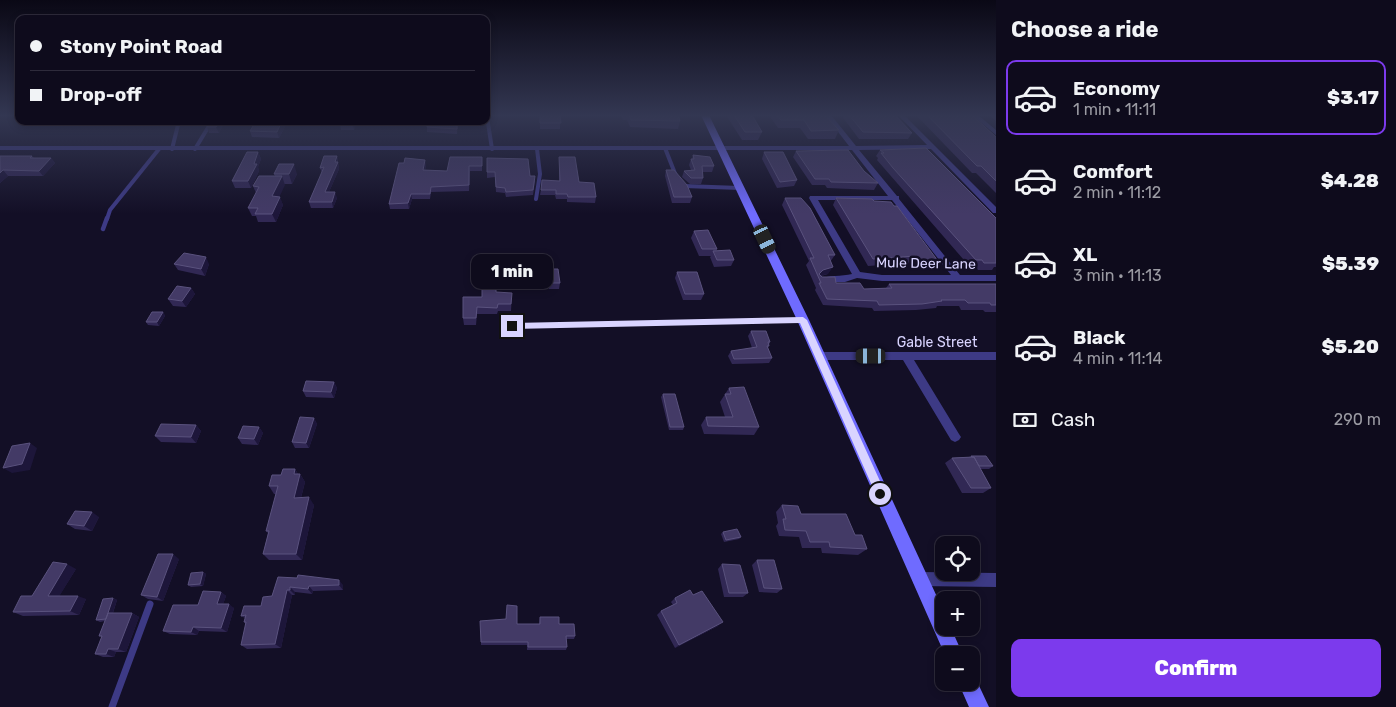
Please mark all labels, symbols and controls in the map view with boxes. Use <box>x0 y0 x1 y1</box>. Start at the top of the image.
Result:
text: Choose a ride <box>1011 16 1158 43</box>
text: Stony Point Road <box>60 35 222 58</box>
icon: car <box>1013 75 1058 120</box>
text: Economy <box>1073 77 1160 100</box>
text: Drop-off <box>60 83 142 106</box>
text: $3.17 <box>1327 86 1379 109</box>
text: 1 min · 11:11 <box>1073 100 1156 119</box>
icon: car <box>1013 158 1058 203</box>
text: Comfort <box>1073 160 1153 183</box>
text: $4.28 <box>1321 169 1379 192</box>
text: 2 min · 11:12 <box>1073 183 1161 202</box>
car <box>751 222 778 256</box>
icon: car <box>1013 241 1058 286</box>
text: XL <box>1073 243 1097 266</box>
text: $5.39 <box>1322 252 1379 275</box>
callout: 1 min <box>471 254 553 288</box>
street label: Mule Deer Lane <box>876 254 976 273</box>
text: 1 min <box>491 262 533 281</box>
text: 3 min · 11:13 <box>1073 266 1162 285</box>
route end <box>501 315 523 337</box>
icon: car <box>1013 324 1058 369</box>
text: Black <box>1073 326 1125 349</box>
street label: Gable Street <box>897 334 978 351</box>
text: $5.20 <box>1321 335 1379 358</box>
car <box>856 349 886 364</box>
text: 4 min · 11:14 <box>1073 349 1162 368</box>
icon: cash <box>1011 406 1039 434</box>
text: Cash <box>1051 408 1095 431</box>
text: 290 m <box>1334 410 1381 429</box>
route start <box>869 483 891 505</box>
map controls <box>935 536 980 691</box>
button: locate <box>935 536 980 581</box>
button: + <box>935 591 980 636</box>
button: Confirm <box>1011 639 1381 697</box>
button: − <box>935 646 980 691</box>

